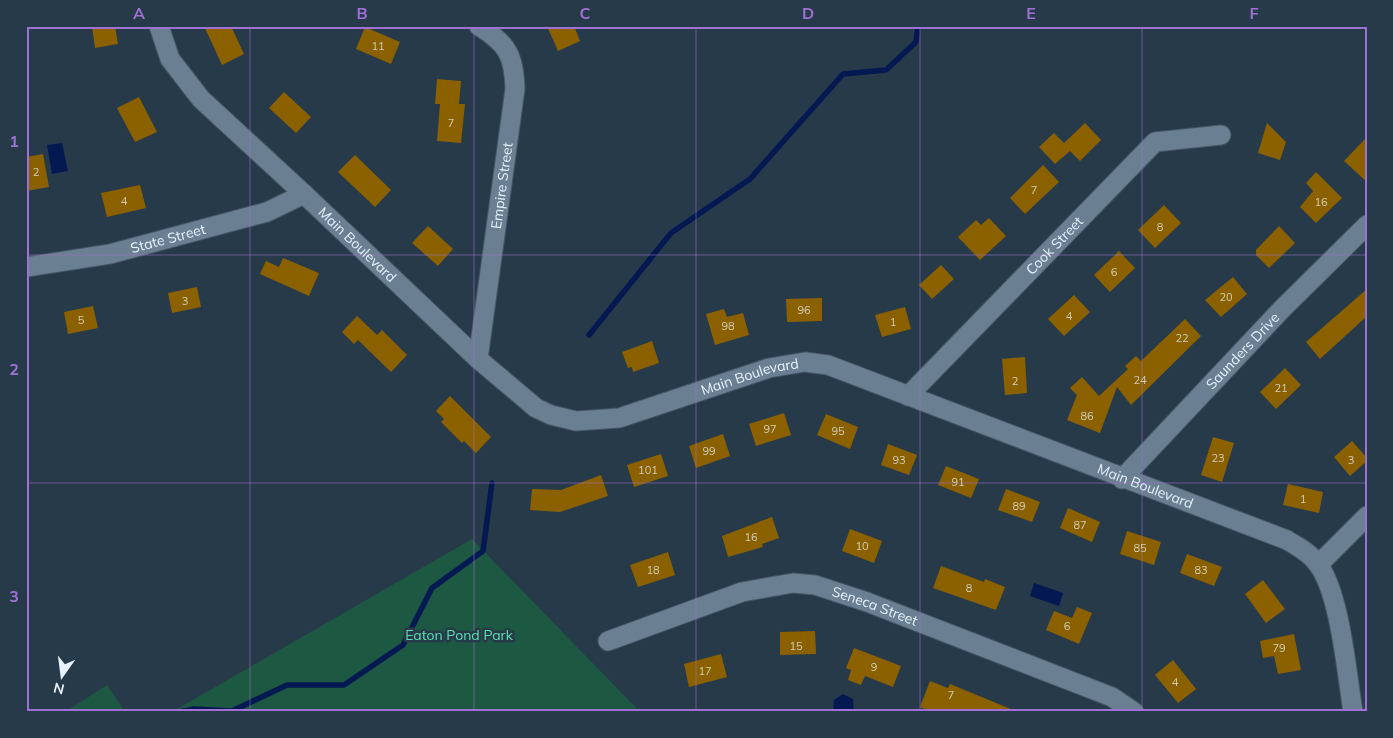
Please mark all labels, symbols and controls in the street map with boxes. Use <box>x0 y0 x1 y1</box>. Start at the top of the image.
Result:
text: A <box>133 3 145 23</box>
text: B <box>356 3 368 23</box>
text: C <box>580 3 591 23</box>
text: D <box>802 3 814 23</box>
text: E <box>1026 3 1036 23</box>
text: F <box>1249 3 1259 23</box>
house number: 11 <box>371 39 385 53</box>
house number: 7 <box>448 116 454 130</box>
text: 1 <box>9 131 19 151</box>
street label: Empire Street <box>487 141 517 230</box>
house number: 2 <box>33 165 40 179</box>
house number: 7 <box>1031 183 1037 197</box>
house number: 4 <box>121 194 128 208</box>
house number: 16 <box>1314 195 1328 209</box>
street label: Main Boulevard <box>314 203 400 286</box>
street label: Cook Street <box>1022 212 1087 279</box>
street label: State Street <box>128 220 208 257</box>
house number: 8 <box>1157 220 1164 234</box>
house number: 6 <box>1111 265 1118 279</box>
house number: 20 <box>1219 290 1233 304</box>
house number: 3 <box>182 294 188 308</box>
house number: 96 <box>797 303 811 317</box>
house number: 4 <box>1066 309 1073 323</box>
street label: Saunders Drive <box>1202 309 1283 393</box>
house number: 5 <box>78 313 85 327</box>
house number: 1 <box>890 315 896 329</box>
house number: 98 <box>721 319 735 333</box>
house number: 22 <box>1175 331 1189 345</box>
street label: Main Boulevard <box>698 354 800 399</box>
text: 2 <box>9 359 19 379</box>
house number: 24 <box>1133 373 1147 387</box>
house number: 2 <box>1012 374 1019 388</box>
house number: 21 <box>1274 381 1288 395</box>
house number: 86 <box>1080 409 1094 423</box>
house number: 97 <box>763 422 777 436</box>
house number: 95 <box>831 424 845 438</box>
house number: 99 <box>702 444 716 458</box>
house number: 23 <box>1211 451 1225 465</box>
house number: 93 <box>892 453 906 467</box>
house number: 3 <box>1348 453 1354 467</box>
street label: Main Boulevard <box>1095 460 1196 512</box>
house number: 101 <box>638 463 658 477</box>
house number: 91 <box>951 475 965 489</box>
house number: 1 <box>1300 492 1306 506</box>
house number: 89 <box>1012 499 1026 513</box>
house number: 87 <box>1073 518 1087 532</box>
house number: 16 <box>744 530 758 544</box>
house number: 10 <box>855 539 869 553</box>
house number: 85 <box>1133 541 1147 555</box>
house number: 18 <box>646 563 660 577</box>
house number: 83 <box>1194 563 1208 577</box>
house number: 8 <box>966 581 973 595</box>
street label: Seneca Street <box>830 582 920 630</box>
text: 3 <box>9 586 19 606</box>
house number: 6 <box>1064 619 1071 633</box>
park label: Eaton Pond Park <box>405 626 514 644</box>
house number: 15 <box>789 639 803 653</box>
house number: 79 <box>1272 641 1286 655</box>
north arrow <box>38 650 88 700</box>
house number: 9 <box>871 660 877 674</box>
house number: 17 <box>698 664 712 678</box>
house number: 4 <box>1172 675 1179 689</box>
text: N <box>52 679 66 699</box>
house number: 7 <box>948 688 954 702</box>

